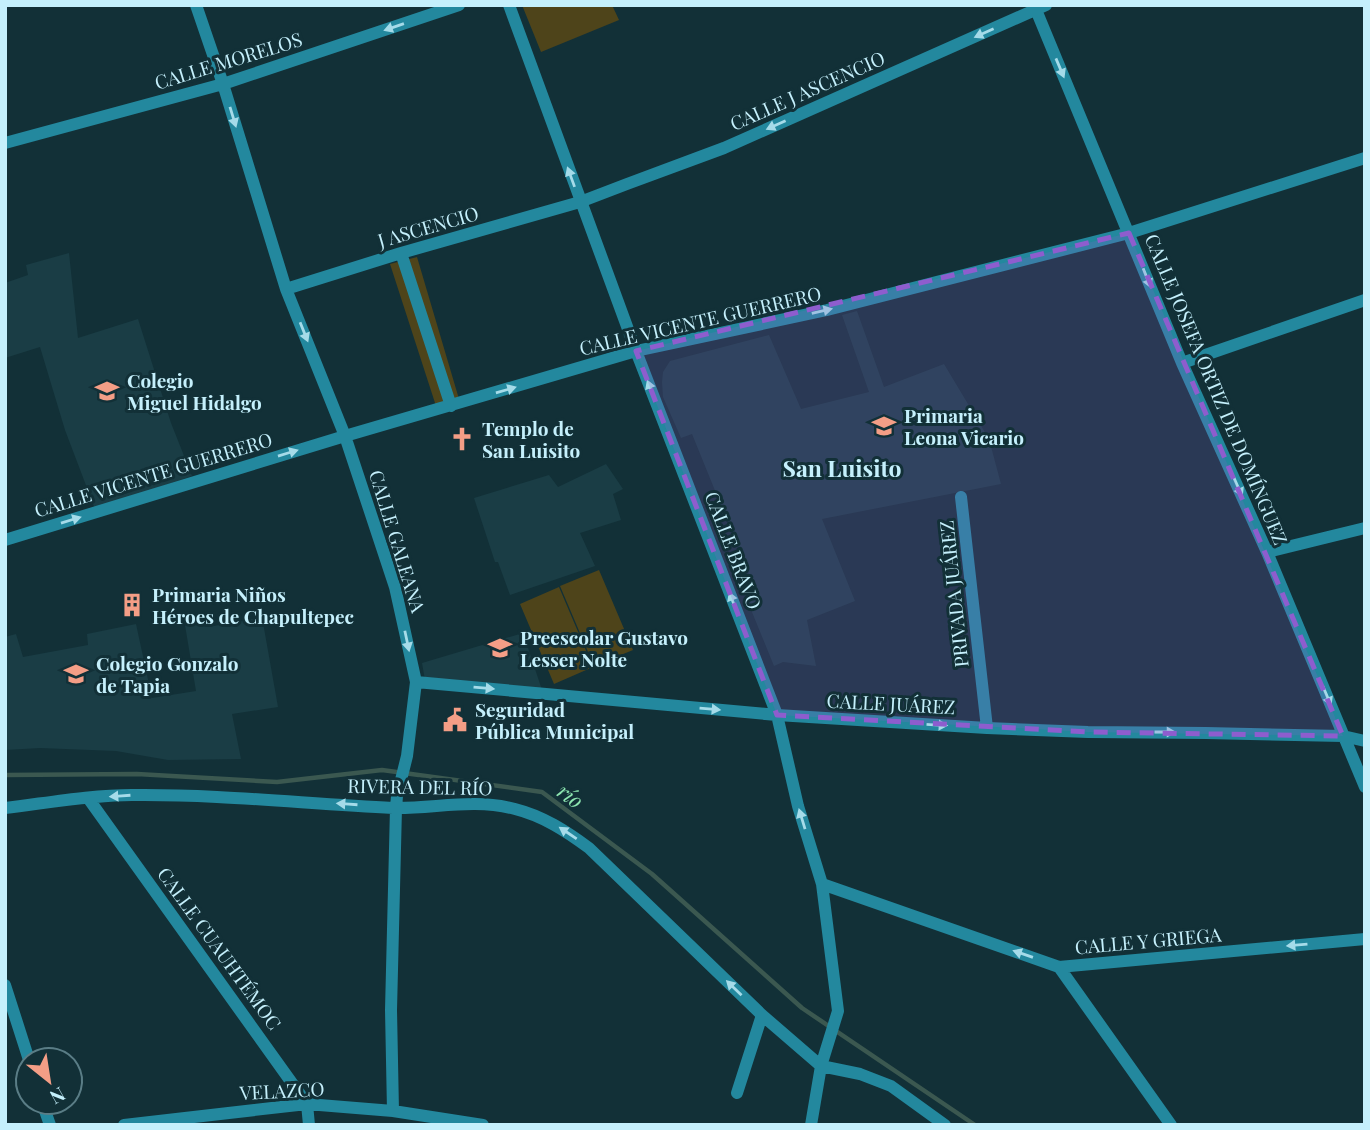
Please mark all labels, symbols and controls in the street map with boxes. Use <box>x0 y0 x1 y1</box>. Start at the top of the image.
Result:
one-way arrow <box>384 22 405 33</box>
street label: CALLE MORELOS <box>151 25 305 95</box>
one-way arrow <box>973 28 994 39</box>
street label: CALLE J ASCENCIO <box>725 44 889 136</box>
one-way arrow <box>1055 58 1066 79</box>
one-way arrow <box>228 106 238 127</box>
one-way arrow <box>765 120 786 131</box>
one-way arrow <box>565 167 576 188</box>
street label: J ASCENCIO <box>374 199 482 253</box>
street label: CALLE JOSEFA ORTIZ DE DOMÍNGUEZ <box>1140 230 1294 548</box>
one-way arrow <box>1142 268 1153 289</box>
street label: CALLE VICENTE GUERRERO <box>576 279 824 361</box>
one-way arrow <box>811 305 833 316</box>
one-way arrow <box>298 322 309 343</box>
place label: Colegio Miguel Hidalgo <box>127 367 262 415</box>
school or university icon: Colegio Miguel Hidalgo <box>93 377 121 405</box>
one-way arrow <box>646 379 657 400</box>
one-way arrow <box>496 384 517 394</box>
place label: Primaria Leona Vicario <box>904 402 1024 450</box>
school or university icon: Primaria Leona Vicario <box>870 412 898 440</box>
place label: Templo de San Luisito <box>482 415 581 463</box>
street label: CALLE VICENTE GUERRERO <box>31 425 275 523</box>
church icon: Templo de San Luisito <box>448 425 476 453</box>
one-way arrow <box>278 448 299 458</box>
district label: San Luisito <box>783 452 901 483</box>
street label: CALLE GALEANA <box>364 466 432 616</box>
one-way arrow <box>1232 477 1244 497</box>
street label: CALLE BRAVO <box>700 487 768 613</box>
one-way arrow <box>60 514 81 524</box>
street label: PRIVADA JUÁREZ <box>932 519 974 669</box>
place label: Primaria Niños Héroes de Chapultepec <box>152 581 354 629</box>
building icon: Primaria Niños Héroes de Chapultepec <box>118 591 146 619</box>
one-way arrow <box>727 592 738 613</box>
place label: Preescolar Gustavo Lesser Nolte <box>520 624 688 672</box>
one-way arrow <box>401 630 412 652</box>
school or university icon: Preescolar Gustavo Lesser Nolte <box>486 634 514 662</box>
place label: Colegio Gonzalo de Tapia <box>96 650 239 698</box>
school or university icon: Colegio Gonzalo de Tapia <box>62 660 90 688</box>
one-way arrow <box>473 683 495 694</box>
one-way arrow <box>1322 686 1333 707</box>
street label: CALLE JUÁREZ <box>826 687 956 719</box>
place label: Seguridad Pública Municipal <box>475 696 634 744</box>
one-way arrow <box>700 704 722 715</box>
public building icon: Seguridad Pública Municipal <box>441 706 469 734</box>
one-way arrow <box>926 720 948 731</box>
one-way arrow <box>1154 726 1176 738</box>
street label: RIVERA DEL RÍO <box>347 772 493 800</box>
water label: río <box>552 776 590 814</box>
one-way arrow <box>109 790 131 801</box>
one-way arrow <box>336 799 358 810</box>
one-way arrow <box>797 808 807 829</box>
one-way arrow <box>559 826 577 840</box>
street label: CALLE CUAUHTÉMOC <box>152 861 288 1035</box>
street label: CALLE Y GRIEGA <box>1074 921 1223 959</box>
one-way arrow <box>1286 940 1308 951</box>
one-way arrow <box>1013 948 1034 959</box>
one-way arrow <box>726 980 742 996</box>
north arrow <box>14 1046 84 1116</box>
street label: VELAZCO <box>238 1075 325 1105</box>
text: N <box>45 1082 70 1111</box>

